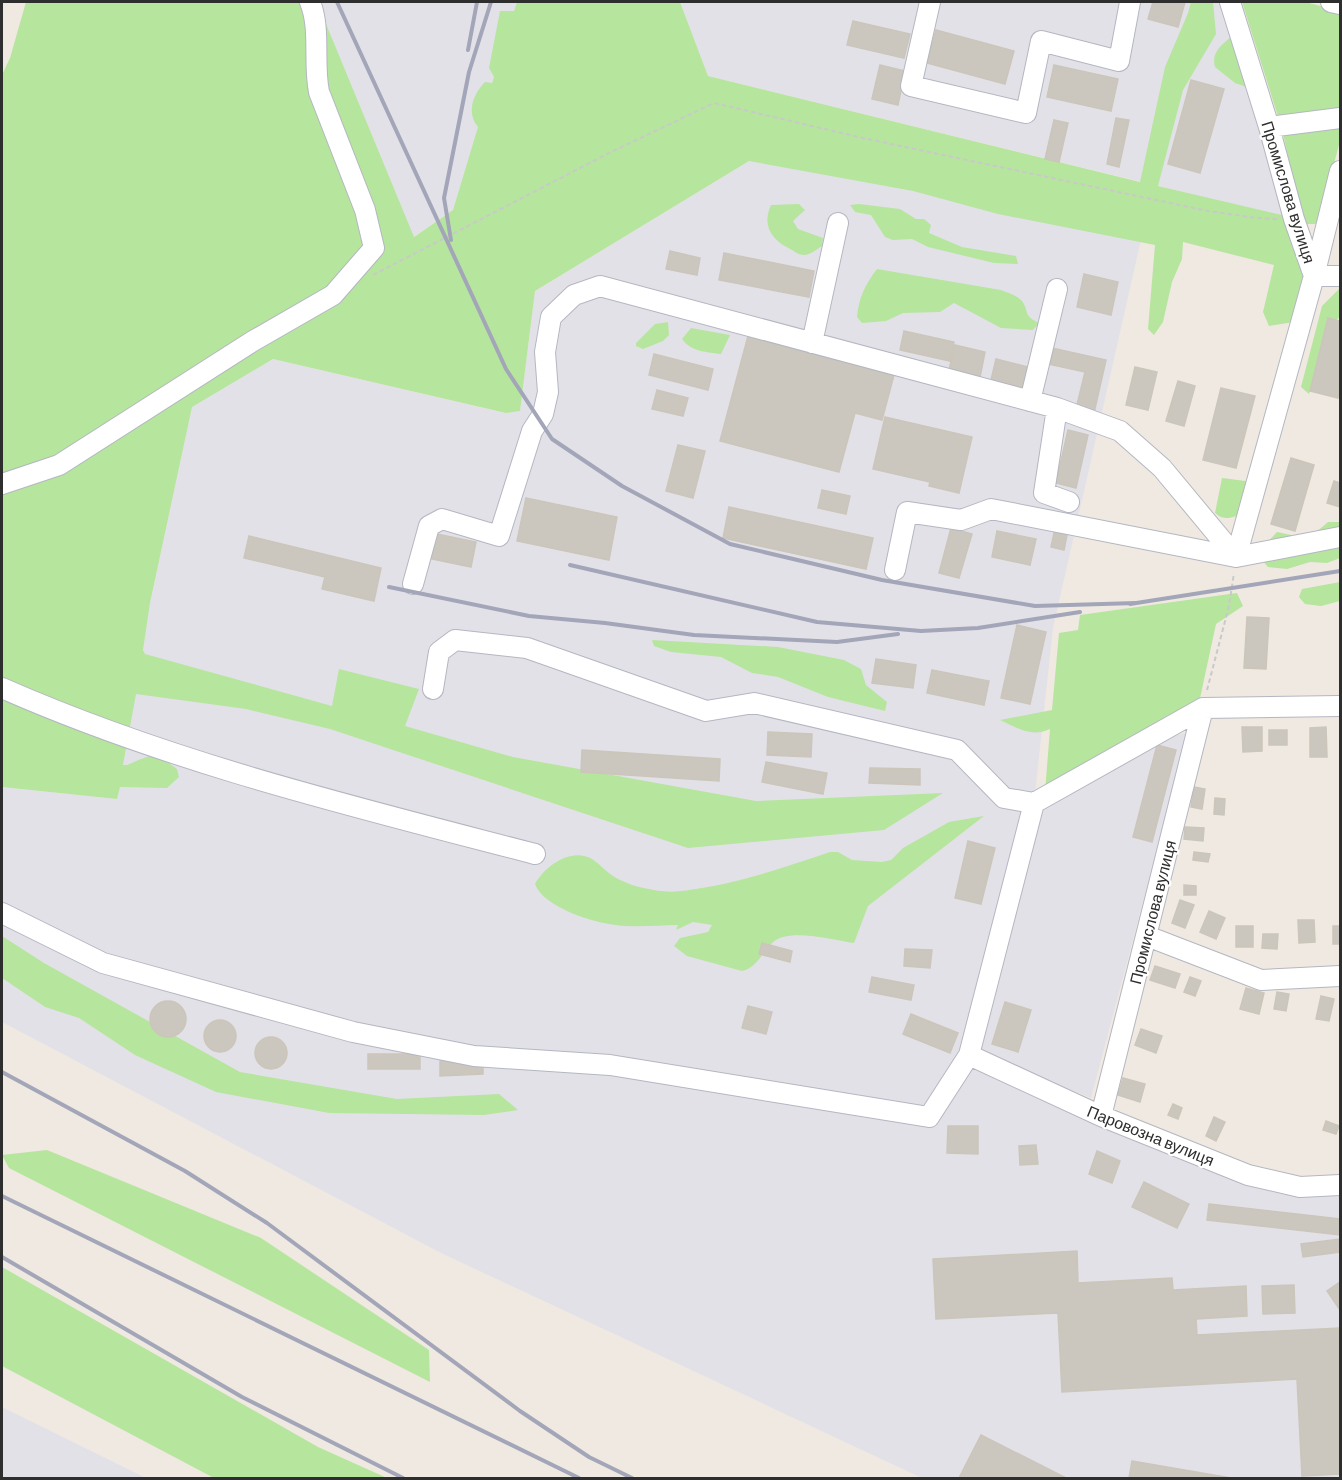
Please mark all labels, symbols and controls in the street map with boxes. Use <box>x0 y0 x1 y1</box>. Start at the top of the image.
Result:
street label: Промислова вулиця <box>1258 118 1320 266</box>
street label: Промислова вулиця <box>1125 838 1179 986</box>
street label: Паровозна вулиця <box>1085 1101 1217 1169</box>

